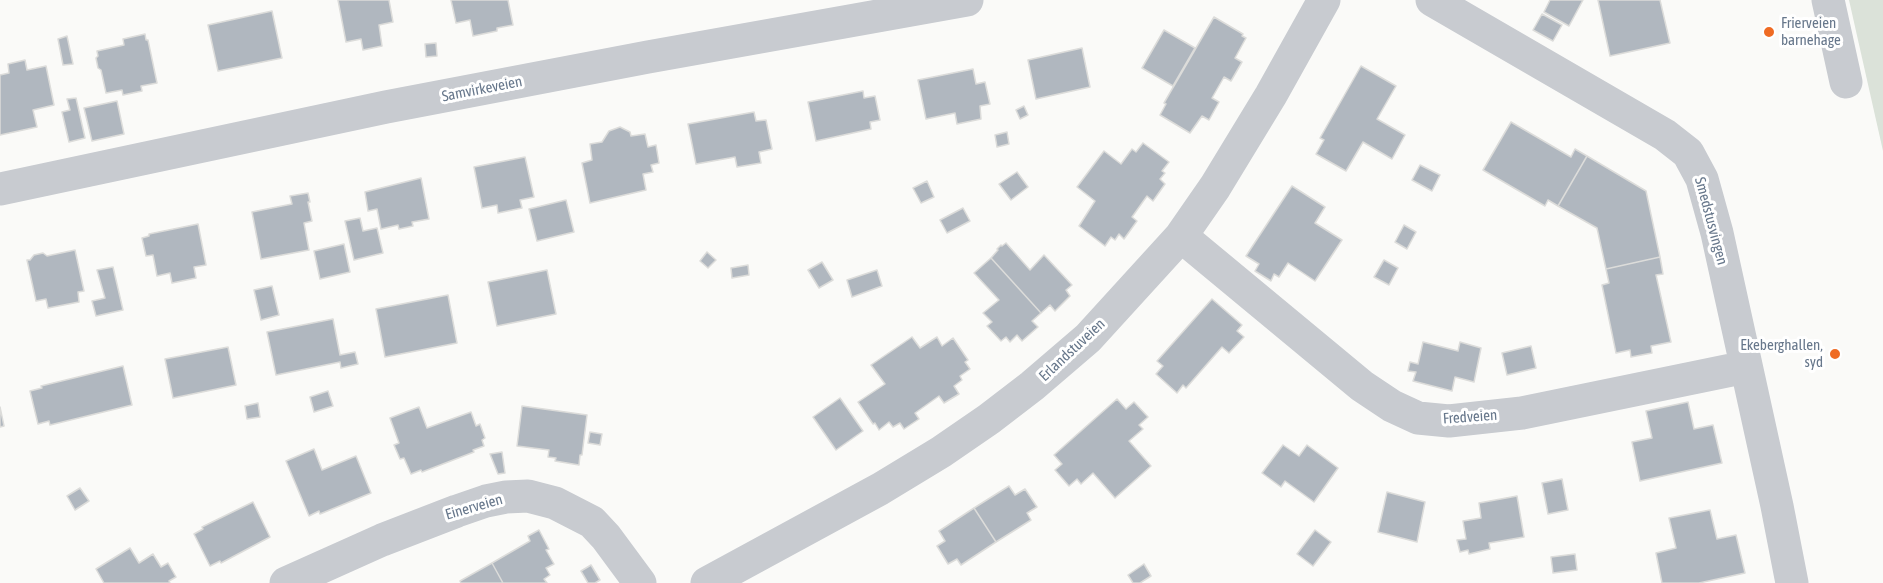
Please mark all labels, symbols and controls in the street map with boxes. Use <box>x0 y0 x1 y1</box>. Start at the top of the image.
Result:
place label: Frierveien barnehage <box>1781 14 1841 49</box>
marker: Frierveien barnehage <box>1762 25 1776 39</box>
street label: Samvirkeveien <box>440 72 524 106</box>
street label: Smedstusvingen <box>1691 175 1731 267</box>
street label: Erlandstuveien <box>1035 315 1109 385</box>
place label: Ekeberghallen, syd <box>1740 336 1823 371</box>
marker: Ekeberghallen, syd <box>1828 347 1842 361</box>
street label: Fredveien <box>1442 406 1498 428</box>
street label: Einerveien <box>443 490 505 524</box>

